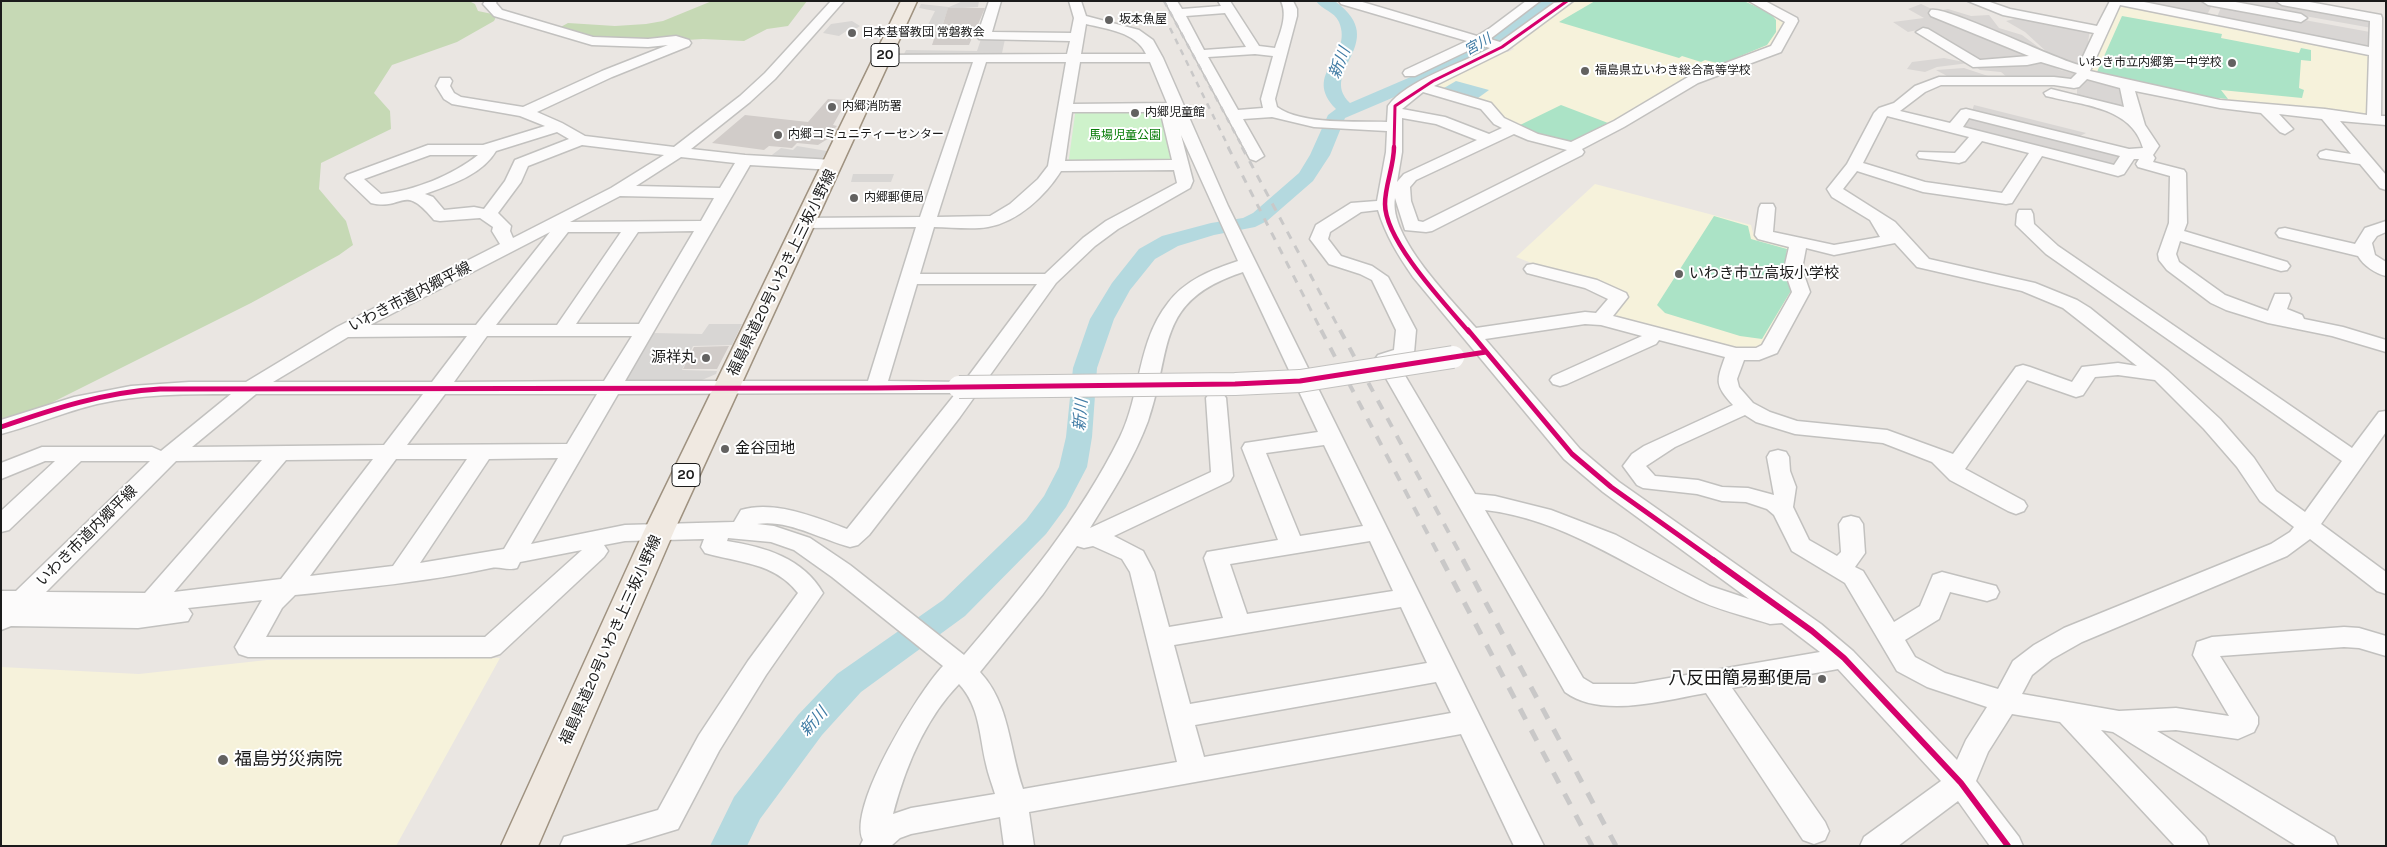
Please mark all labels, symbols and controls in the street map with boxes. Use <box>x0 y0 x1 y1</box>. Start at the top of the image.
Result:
place label: 坂本魚屋 <box>1119 13 1167 27</box>
marker: 坂本魚屋 <box>1103 14 1115 26</box>
place label: 日本基督教団 常磐教会 <box>862 26 985 40</box>
marker: 日本基督教団 常磐教会 <box>846 27 858 39</box>
water label: 宮川 <box>1462 31 1494 59</box>
road number: 20 <box>871 44 899 66</box>
water label: 新川 <box>1325 45 1355 81</box>
place label: いわき市立内郷第一中学校 <box>2078 56 2222 70</box>
marker: いわき市立内郷第一中学校 <box>2226 57 2238 69</box>
place label: 福島県立いわき総合高等学校 <box>1595 64 1751 78</box>
marker: 福島県立いわき総合高等学校 <box>1579 65 1591 77</box>
place label: 内郷消防署 <box>842 100 902 114</box>
marker: 内郷消防署 <box>826 101 838 113</box>
place label: 内郷児童館 <box>1145 106 1205 120</box>
marker: 内郷児童館 <box>1129 107 1141 119</box>
place label: 内郷コミュニティーセンター <box>788 128 944 142</box>
marker: 内郷コミュニティーセンター <box>772 129 784 141</box>
park label: 馬場児童公園 <box>1089 129 1161 143</box>
street label: 福島県道20号いわき上三坂小野線 <box>724 167 840 379</box>
place label: 内郷郵便局 <box>864 191 924 205</box>
marker: 内郷郵便局 <box>848 192 860 204</box>
street label: いわき市道内郷平線 <box>346 258 474 336</box>
place label: いわき市立高坂小学校 <box>1689 265 1839 283</box>
marker: いわき市立高坂小学校 <box>1673 268 1685 280</box>
place label: 源祥丸 <box>651 349 696 367</box>
marker: 源祥丸 <box>700 352 712 364</box>
water label: 新川 <box>1070 398 1092 432</box>
place label: 金谷団地 <box>735 440 795 458</box>
marker: 金谷団地 <box>719 443 731 455</box>
road number: 20 <box>672 464 700 486</box>
street label: いわき市道内郷平線 <box>33 482 141 590</box>
street label: 福島県道20号いわき上三坂小野線 <box>556 532 666 748</box>
place label: 八反田簡易郵便局 <box>1668 668 1812 690</box>
marker: 八反田簡易郵便局 <box>1816 673 1828 685</box>
water label: 新川 <box>796 704 832 740</box>
place label: 福島労災病院 <box>234 749 342 771</box>
marker: 福島労災病院 <box>216 753 230 767</box>

